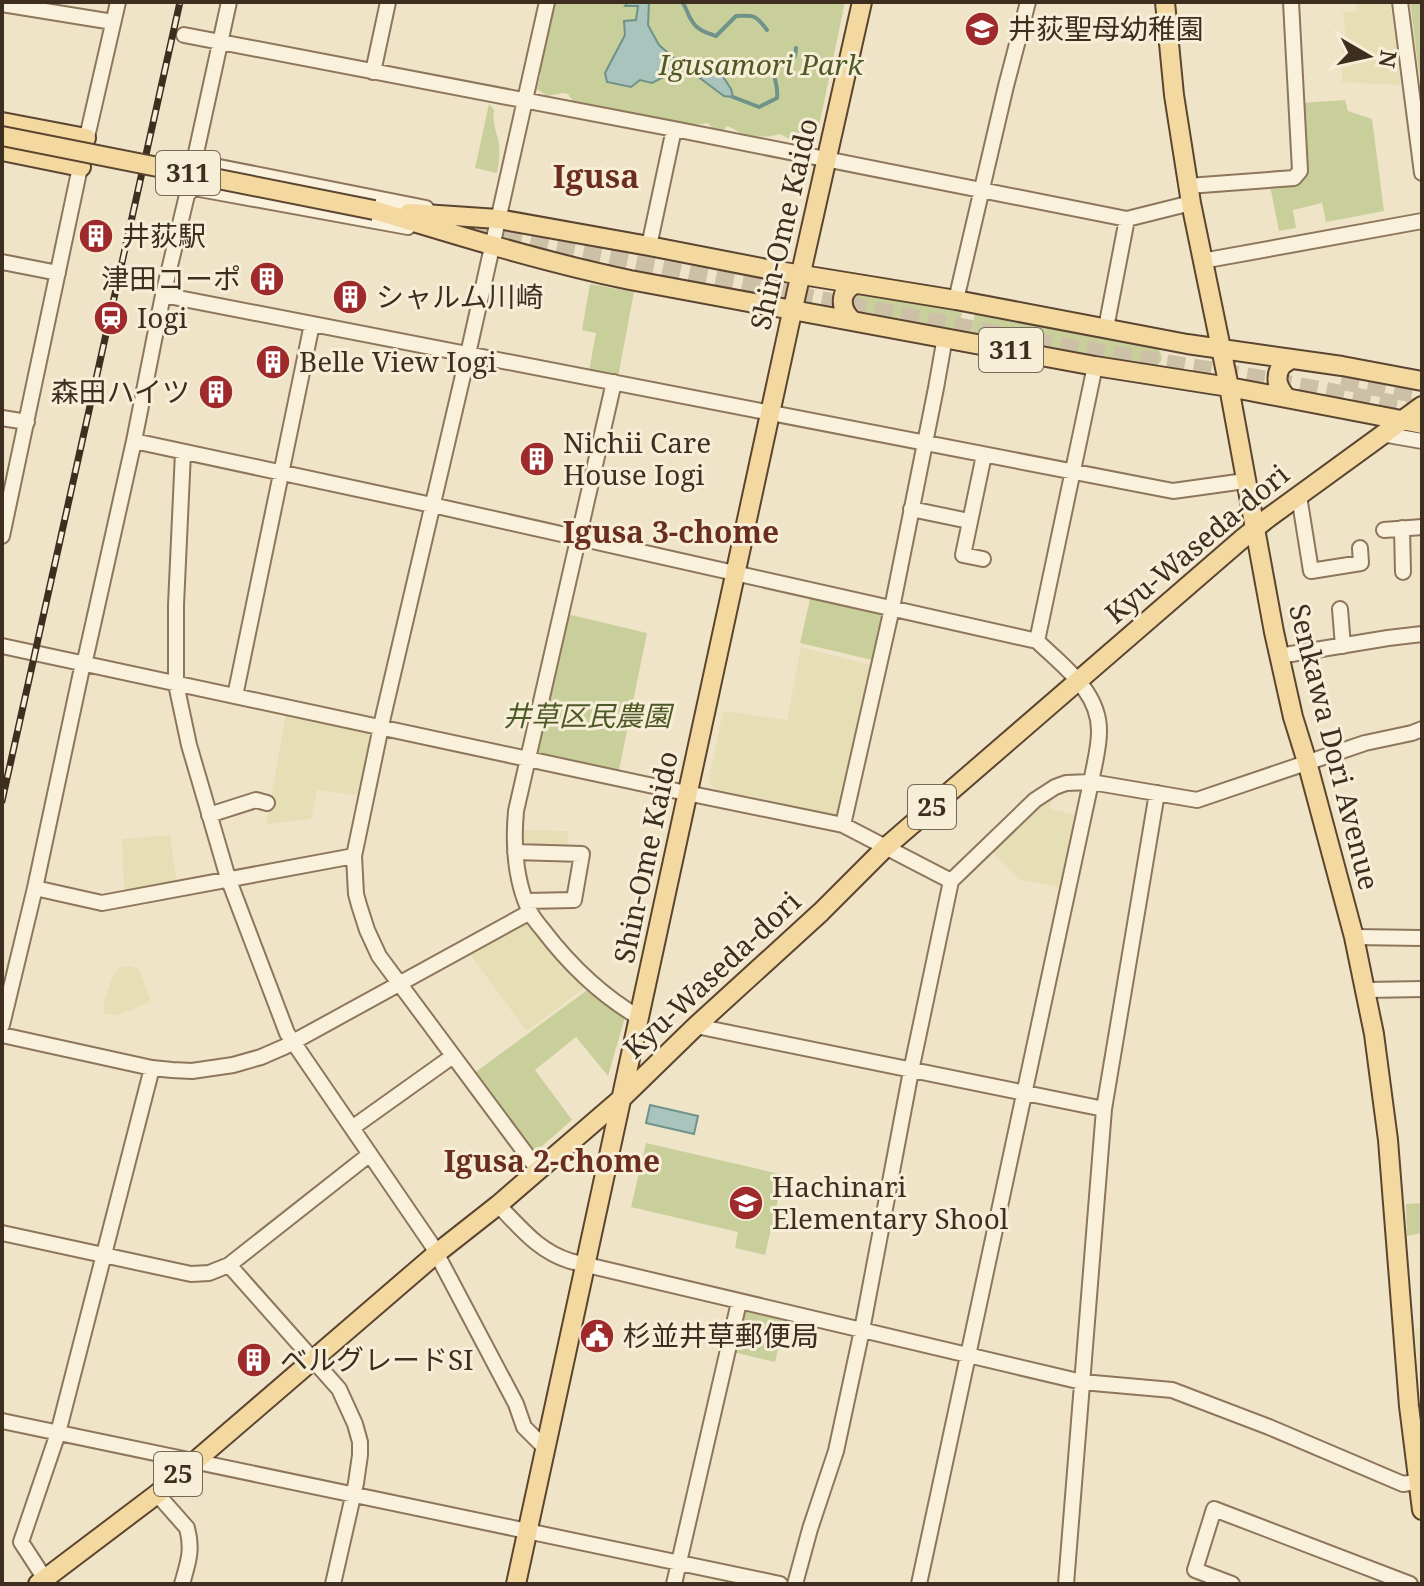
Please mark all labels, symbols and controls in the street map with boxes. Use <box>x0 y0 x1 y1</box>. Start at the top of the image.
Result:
place label: 井荻聖母幼稚園 <box>1008 9 1204 47</box>
school or university icon: 井荻聖母幼稚園 <box>963 10 1001 48</box>
north arrow <box>1328 16 1408 96</box>
park label: Igusamori Park <box>658 45 864 83</box>
text: N <box>1373 48 1405 70</box>
street label: Shin-Ome Kaido <box>740 114 826 333</box>
road number: 311 <box>156 151 220 195</box>
district label: Igusa <box>553 154 639 197</box>
place label: 井荻駅 <box>122 216 206 254</box>
building icon: 井荻駅 <box>77 217 115 255</box>
place label: 津田コーポ <box>101 259 241 297</box>
building icon: 津田コーポ <box>248 260 286 298</box>
place label: シャルム川崎 <box>376 277 543 315</box>
building icon: シャルム川崎 <box>331 278 369 316</box>
place label: Iogi <box>137 298 187 336</box>
station icon: Iogi <box>92 299 130 337</box>
road number: 311 <box>979 328 1043 372</box>
place label: Belle View Iogi <box>299 342 497 380</box>
building icon: Belle View Iogi <box>254 343 292 381</box>
place label: 森田ハイツ <box>51 372 190 410</box>
building icon: 森田ハイツ <box>197 373 235 411</box>
place label: Nichii Care House Iogi <box>563 423 711 493</box>
building icon: Nichii Care House Iogi <box>518 440 556 478</box>
street label: Kyu-Waseda-dori <box>1096 455 1296 631</box>
district label: Igusa 3-chome <box>563 511 779 552</box>
street label: Senkawa Dori Avenue <box>1281 600 1389 894</box>
park label: 井草区民農園 <box>503 696 675 734</box>
street label: Shin-Ome Kaido <box>604 747 686 966</box>
road number: 25 <box>908 785 956 829</box>
street label: Kyu-Waseda-dori <box>615 882 808 1066</box>
district label: Igusa 2-chome <box>444 1140 660 1181</box>
place label: Hachinari Elementary Shool <box>772 1167 1009 1237</box>
school or university icon: Hachinari Elementary Shool <box>727 1184 765 1222</box>
place label: 杉並井草郵便局 <box>623 1316 819 1354</box>
public building icon: 杉並井草郵便局 <box>578 1317 616 1355</box>
place label: ベルグレードSI <box>280 1340 474 1378</box>
building icon: ベルグレードSI <box>235 1341 273 1379</box>
road number: 25 <box>154 1452 202 1496</box>

